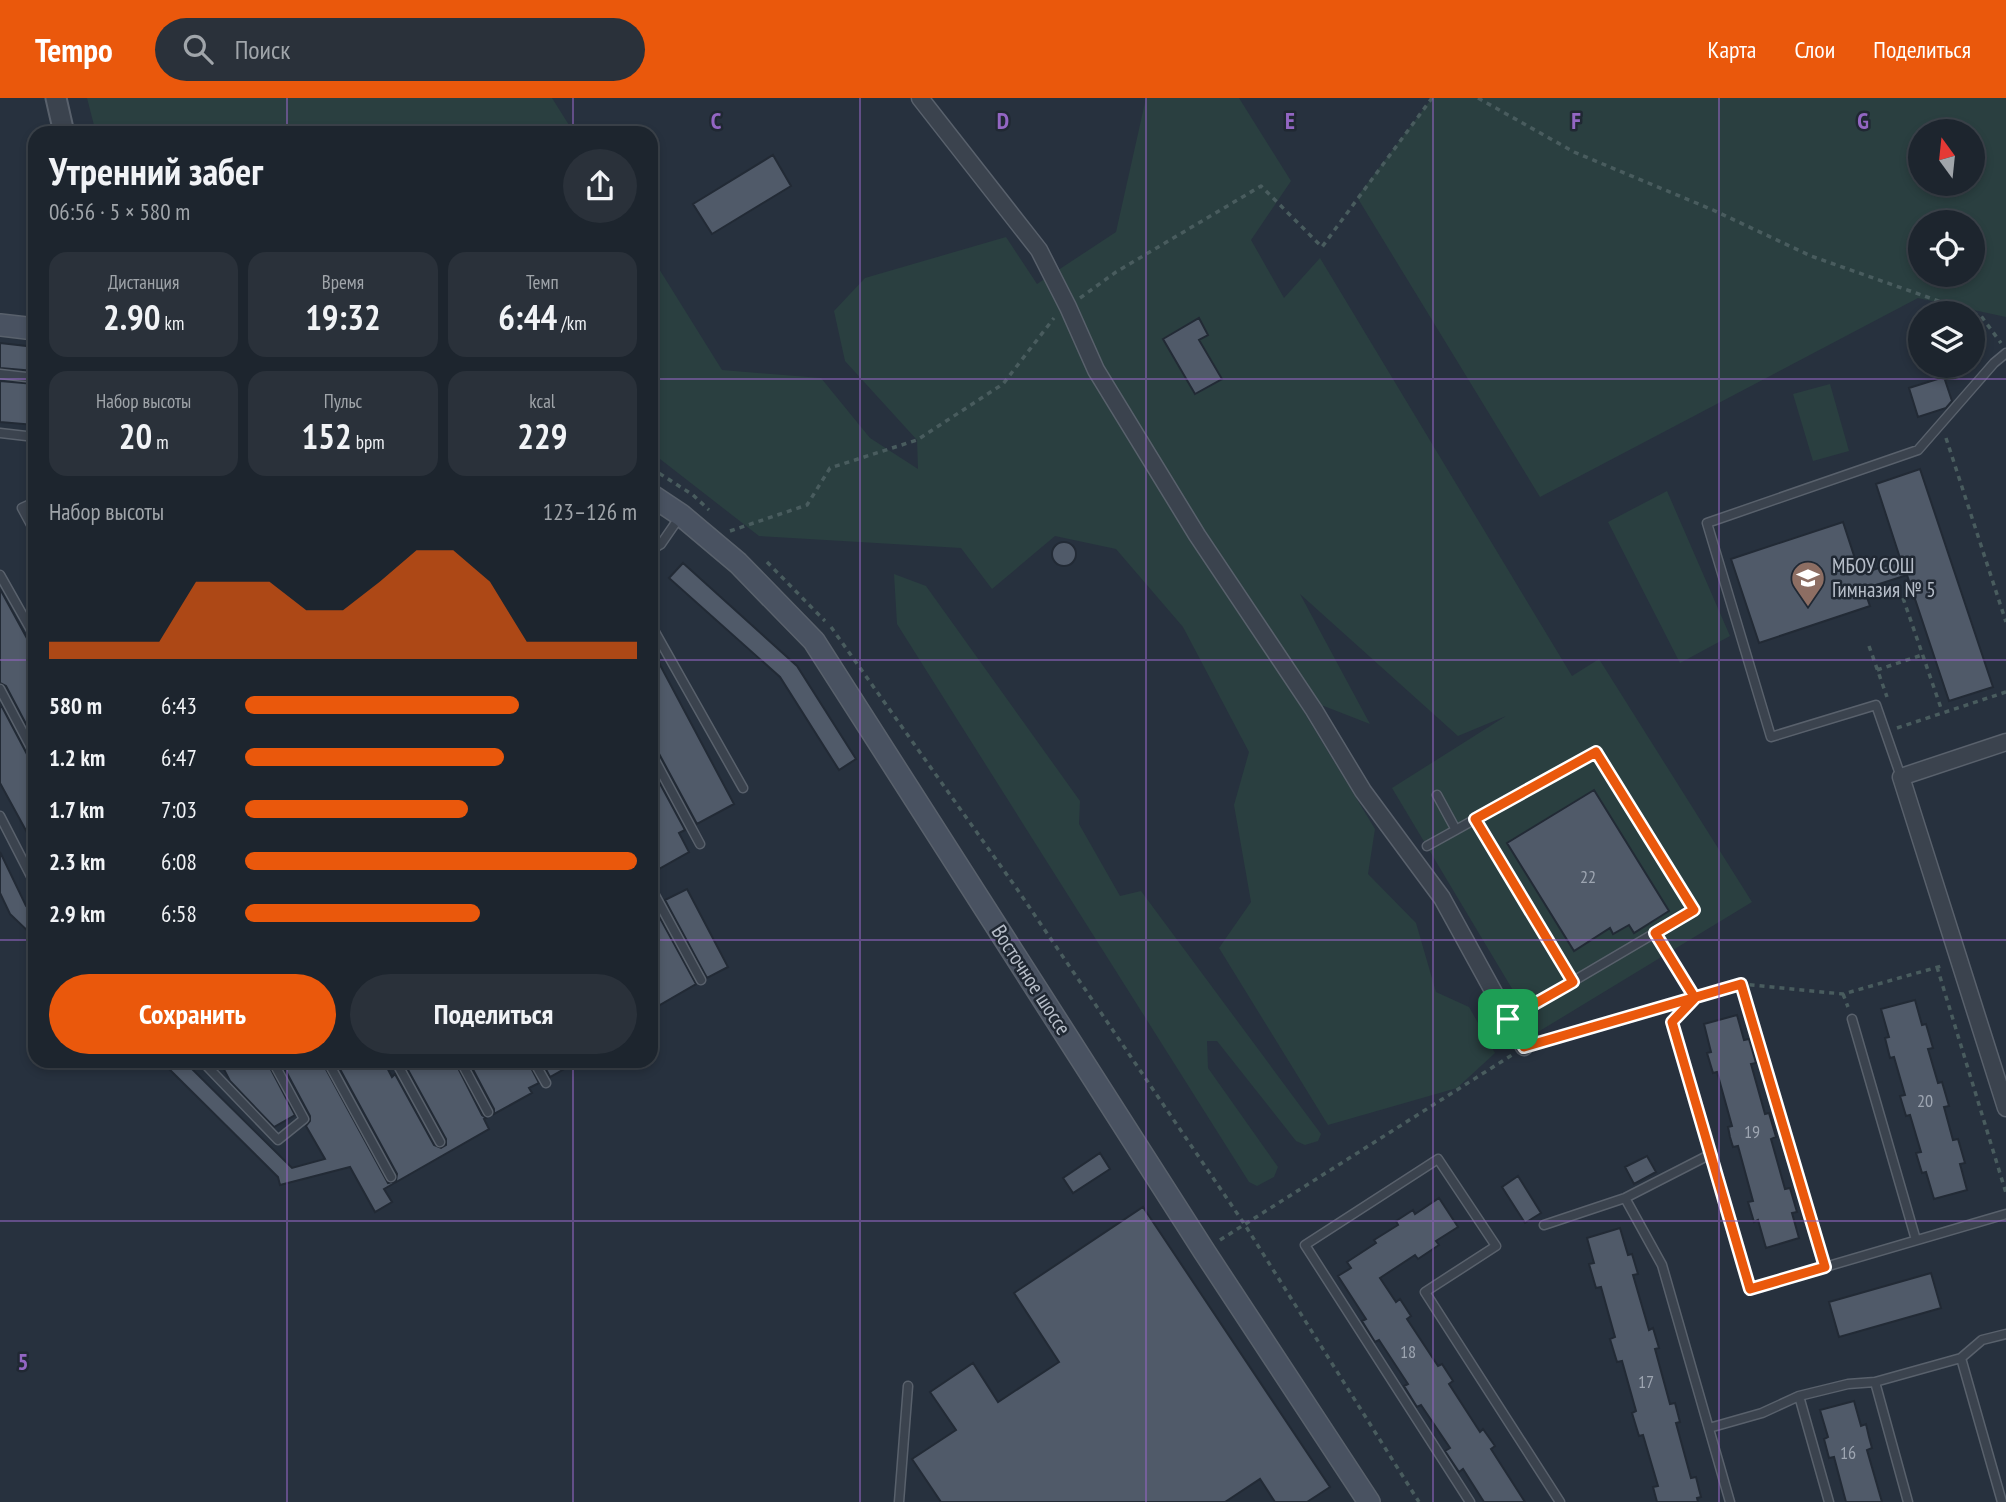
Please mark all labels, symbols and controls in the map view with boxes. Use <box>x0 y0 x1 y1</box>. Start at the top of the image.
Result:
search box <box>155 18 645 81</box>
text: Tempo <box>35 28 113 71</box>
icon: search <box>179 30 217 68</box>
text: Поиск <box>235 33 290 66</box>
text: Карта <box>1708 34 1756 65</box>
text: Слои <box>1794 34 1835 65</box>
text: Поделиться <box>1873 34 1971 65</box>
text: C <box>711 106 722 135</box>
text: D <box>997 106 1009 135</box>
text: E <box>1285 106 1295 135</box>
text: F <box>1571 106 1581 135</box>
text: G <box>1857 106 1869 135</box>
north arrow <box>1908 119 1984 196</box>
map controls <box>1908 119 1985 378</box>
text: Утренний забег <box>49 146 263 195</box>
button: share <box>563 149 637 223</box>
text: 06:56 · 5 × 580 m <box>49 197 190 226</box>
button: locate <box>1908 210 1985 287</box>
text: Дистанция <box>108 270 179 294</box>
text: Время <box>322 270 364 294</box>
text: Темп <box>526 270 559 294</box>
text: 2.90 <box>103 294 161 340</box>
text: 19:32 <box>305 294 381 340</box>
text: 6:44 <box>498 294 557 340</box>
button: layers <box>1908 301 1985 378</box>
text: km <box>161 311 184 335</box>
text: /km <box>557 311 587 335</box>
text: Набор высоты <box>96 389 191 413</box>
text: Пульс <box>324 389 362 413</box>
text: kcal <box>529 389 555 413</box>
text: 20 <box>119 413 152 459</box>
text: 152 <box>301 413 352 459</box>
text: 229 <box>517 413 567 459</box>
text: m <box>152 430 169 454</box>
text: bpm <box>352 430 385 454</box>
text: Набор высоты <box>49 497 164 526</box>
text: 123–126 m <box>543 497 637 526</box>
place label: МБОУ СОШ Гимназия № 5 <box>1832 552 1936 603</box>
school or university icon: МБОУ СОШ Гимназия № 5 <box>1789 559 1827 608</box>
text: 580 m <box>49 691 102 720</box>
text: 6:43 <box>161 691 197 720</box>
text: 1.2 km <box>49 743 105 772</box>
text: 6:47 <box>161 743 197 772</box>
text: 1.7 km <box>49 795 104 824</box>
text: 7:03 <box>161 795 197 824</box>
text: 2.3 km <box>49 847 105 876</box>
text: 6:08 <box>161 847 197 876</box>
house number: 22 <box>1580 865 1596 888</box>
text: 2.9 km <box>49 899 105 928</box>
text: 6:58 <box>161 899 197 928</box>
street label: Восточное шоссе <box>986 920 1077 1040</box>
button: Сохранить <box>49 974 336 1054</box>
button: Поделиться <box>350 974 637 1054</box>
pin <box>1478 989 1538 1049</box>
icon: arrive <box>1489 1000 1527 1038</box>
house number: 20 <box>1917 1089 1933 1112</box>
house number: 19 <box>1744 1120 1760 1143</box>
house number: 18 <box>1400 1340 1416 1363</box>
text: 5 <box>18 1347 29 1376</box>
house number: 17 <box>1638 1370 1654 1393</box>
house number: 16 <box>1840 1441 1856 1464</box>

